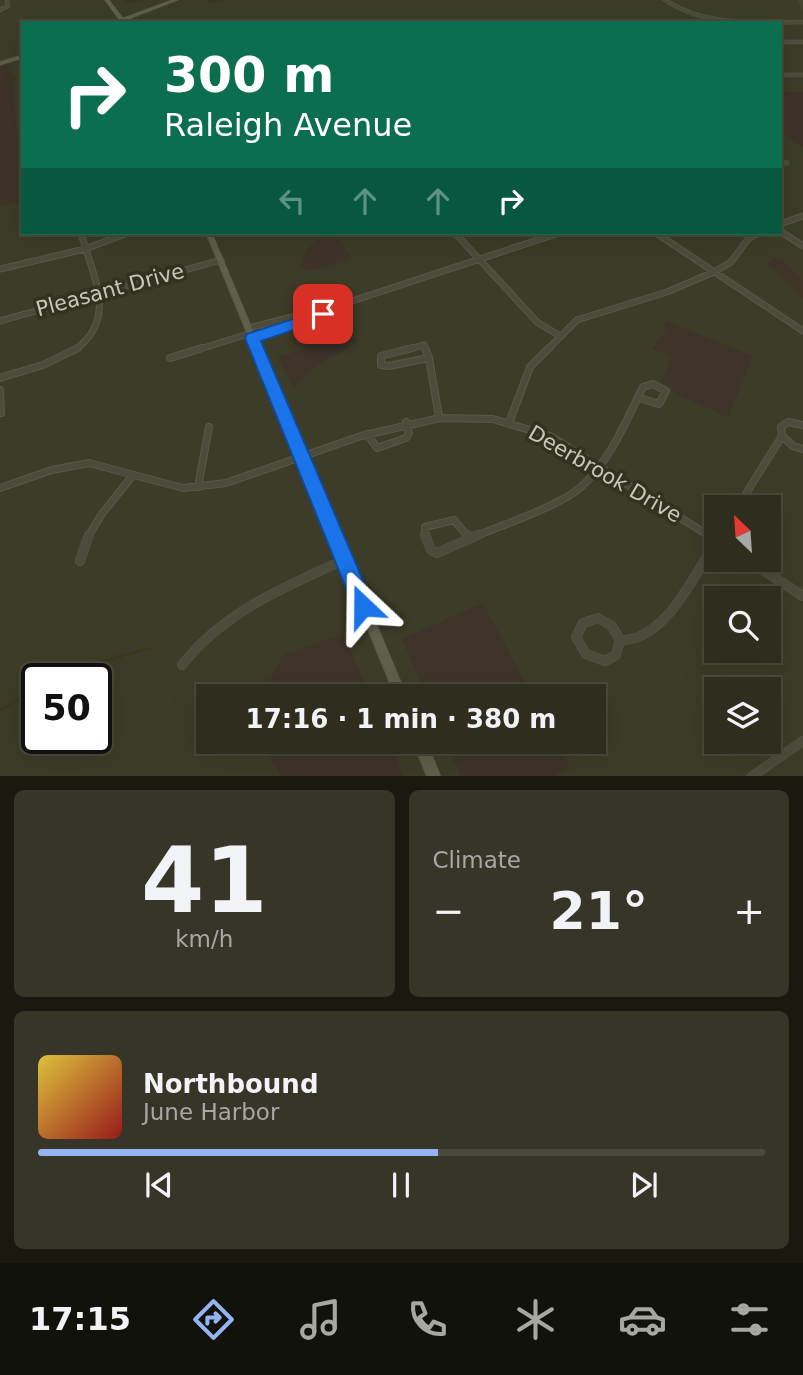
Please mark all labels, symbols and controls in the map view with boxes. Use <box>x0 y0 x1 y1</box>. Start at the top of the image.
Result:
text: 300 m <box>164 47 334 104</box>
icon: right <box>49 49 140 140</box>
text: Raleigh Avenue <box>164 106 412 144</box>
icon: left <box>273 182 311 220</box>
icon: ahead <box>346 182 384 220</box>
icon: ahead <box>419 182 457 220</box>
icon: right <box>492 182 530 220</box>
street label: Pleasant Drive <box>33 259 187 321</box>
pin <box>293 284 353 344</box>
icon: arrive <box>304 295 342 333</box>
street label: Deerbrook Drive <box>524 420 686 528</box>
north arrow <box>704 495 780 572</box>
map controls <box>704 495 781 754</box>
position arrow <box>326 569 400 643</box>
button: search <box>704 586 781 663</box>
speed limit sign: 50 <box>21 663 112 754</box>
button: layers <box>704 677 781 754</box>
text: 17:16 · 1 min · 380 m <box>246 704 556 734</box>
text: 41 <box>141 828 268 933</box>
text: Climate <box>433 847 521 873</box>
text: 21° <box>550 881 648 941</box>
text: − <box>433 889 464 933</box>
text: + <box>733 889 765 933</box>
text: km/h <box>175 926 233 952</box>
text: Northbound <box>143 1069 319 1099</box>
text: June Harbor <box>143 1099 279 1125</box>
icon: previous <box>140 1166 178 1204</box>
icon: pause <box>382 1166 420 1204</box>
icon: next <box>625 1166 663 1204</box>
icon: directions <box>189 1295 238 1344</box>
icon: music <box>296 1295 345 1344</box>
icon: phone <box>403 1295 452 1344</box>
icon: climate <box>511 1295 560 1344</box>
icon: car <box>618 1295 667 1344</box>
icon: filters <box>725 1295 774 1344</box>
text: 17:15 <box>29 1300 131 1338</box>

